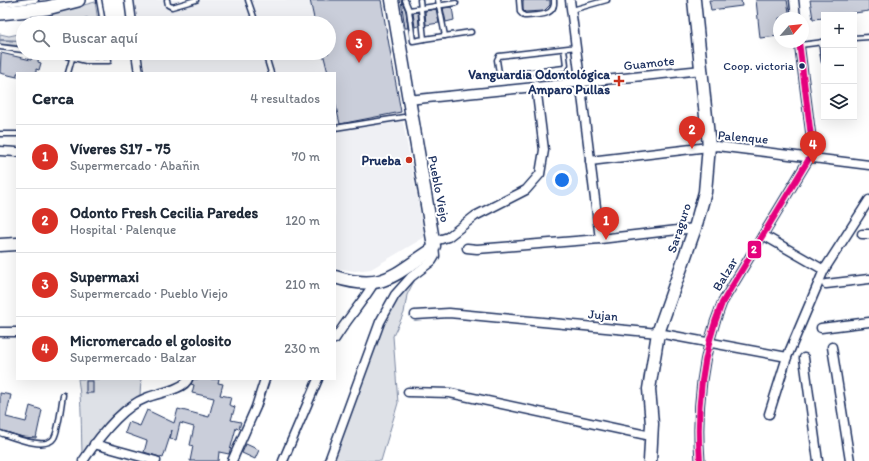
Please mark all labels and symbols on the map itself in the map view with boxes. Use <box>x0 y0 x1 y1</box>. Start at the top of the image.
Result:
north arrow <box>773 12 809 48</box>
pin: 3 <box>346 30 372 63</box>
street label: Guamote <box>623 53 675 73</box>
place label: Coop. victoria <box>723 59 795 73</box>
marker: Coop. victoria <box>797 61 807 71</box>
place label: Vanguardia Odontológica Amparo Pullas <box>468 67 610 98</box>
marker: Vanguardia Odontológica Amparo Pullas <box>613 75 625 87</box>
pin: 2 <box>679 116 705 149</box>
street label: Palenque <box>717 127 769 147</box>
pin: 4 <box>800 131 826 164</box>
place label: Prueba <box>362 153 401 168</box>
street label: Pueblo Viejo <box>425 154 453 224</box>
marker: Prueba <box>404 155 414 165</box>
your location <box>552 170 572 190</box>
street label: Saraguro <box>664 201 694 255</box>
pin: 1 <box>593 207 619 240</box>
line badge: 2 <box>747 240 762 259</box>
text: 2 <box>751 243 757 256</box>
street label: Balzar <box>709 254 741 293</box>
street label: Jujan <box>587 306 619 324</box>

